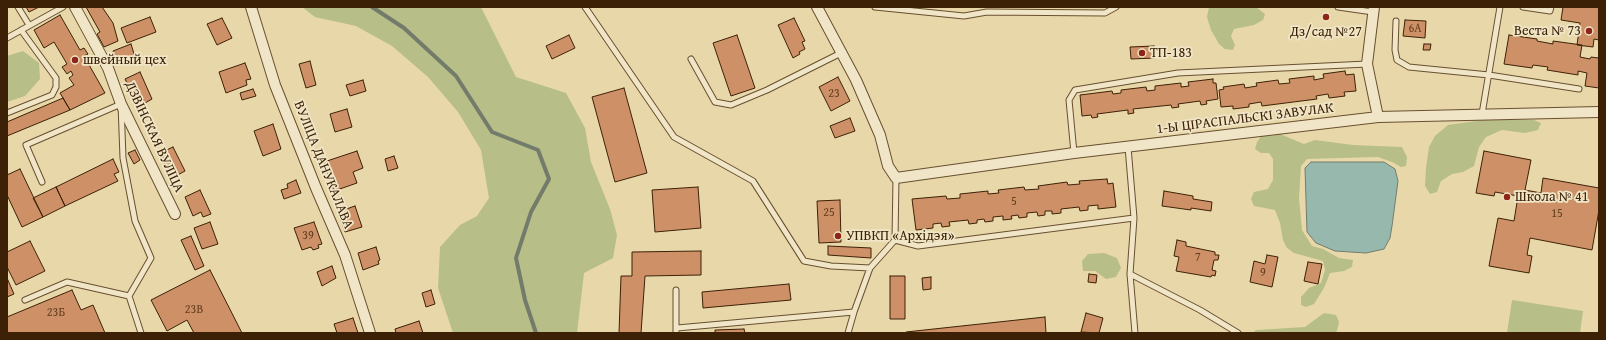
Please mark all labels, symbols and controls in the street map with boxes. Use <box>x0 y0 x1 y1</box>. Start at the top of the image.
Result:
marker: Дз/сад №27 <box>1321 12 1331 22</box>
house number: 6А <box>1408 22 1422 36</box>
place label: Веста № 73 <box>1514 23 1581 39</box>
place label: Дз/сад №27 <box>1290 24 1362 40</box>
marker: Веста № 73 <box>1584 26 1594 36</box>
place label: ТП-183 <box>1150 45 1192 61</box>
marker: ТП-183 <box>1137 48 1147 58</box>
place label: швейный цех <box>83 52 166 68</box>
marker: швейный цех <box>70 55 80 65</box>
street label: ДЗВІНСКАЯ ВУЛІЦА <box>121 79 187 195</box>
house number: 23 <box>828 87 840 101</box>
street label: ВУЛІЦА ДАНУКАЛАВА <box>290 99 356 231</box>
street label: 1-Ы ЦІРАСПАЛЬСКІ ЗАВУЛАК <box>1155 100 1335 138</box>
place label: Школа № 41 <box>1515 189 1588 205</box>
marker: Школа № 41 <box>1502 192 1512 202</box>
house number: 5 <box>1011 195 1017 209</box>
house number: 25 <box>823 206 835 220</box>
house number: 15 <box>1551 207 1563 221</box>
place label: УПВКП «Архідэя» <box>846 228 954 244</box>
house number: 39 <box>302 229 314 243</box>
marker: УПВКП «Архідэя» <box>833 231 843 241</box>
house number: 7 <box>1195 251 1201 265</box>
house number: 9 <box>1260 266 1266 280</box>
house number: 23В <box>185 303 203 317</box>
house number: 23Б <box>47 306 65 320</box>

